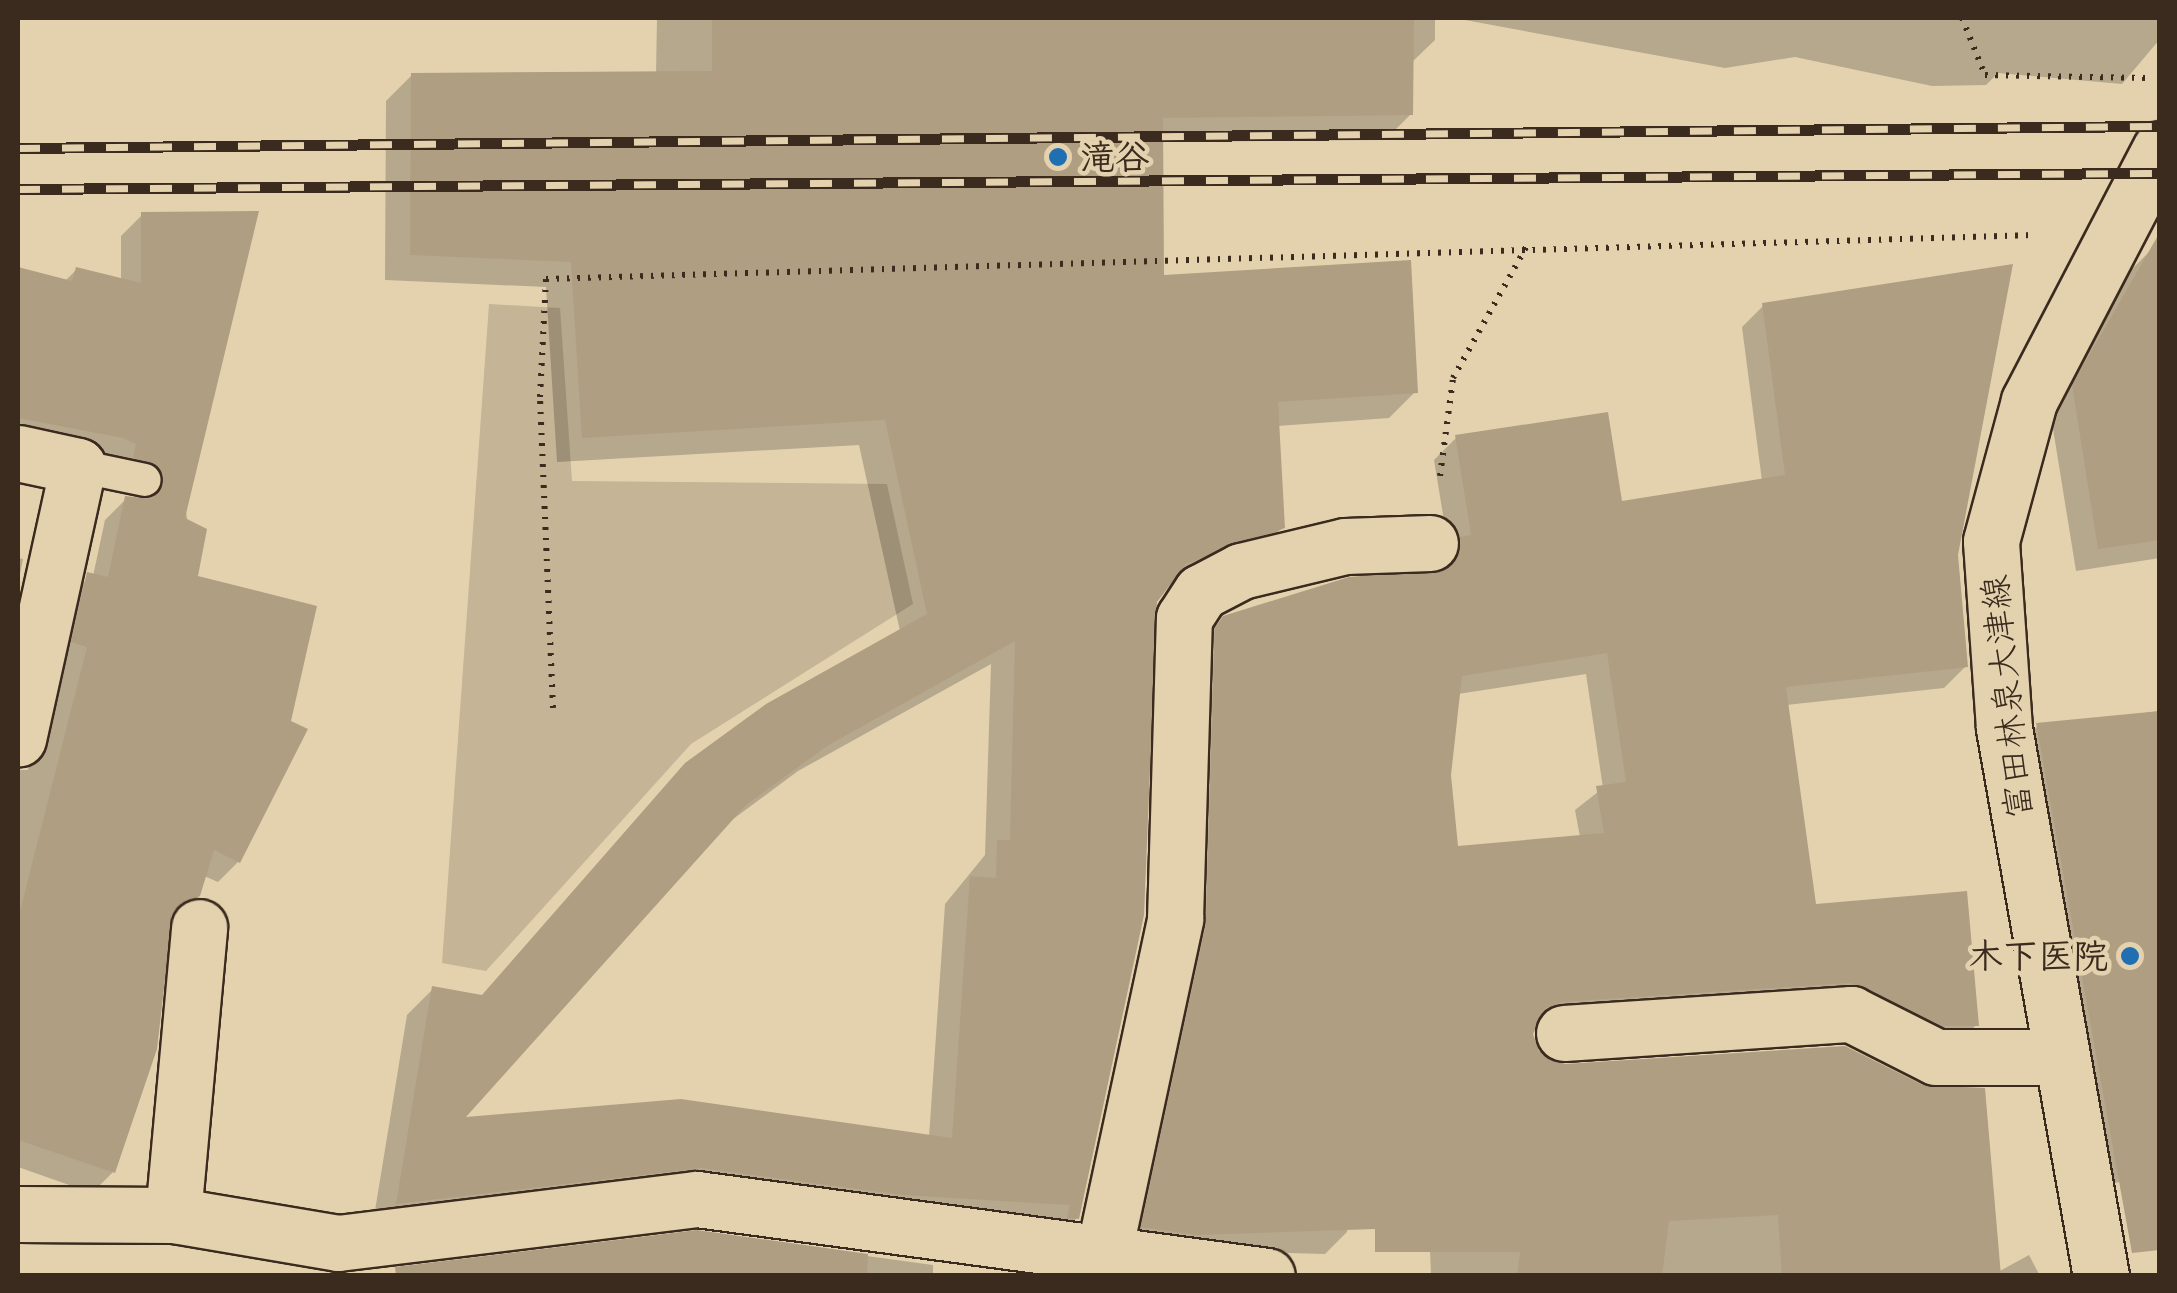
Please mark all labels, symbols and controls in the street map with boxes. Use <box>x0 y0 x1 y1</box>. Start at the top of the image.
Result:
place label: 滝谷 <box>1080 136 1150 178</box>
marker: 滝谷 <box>1045 144 1071 170</box>
street label: 富田林泉大津線 <box>1973 573 2041 821</box>
place label: 木下医院 <box>1968 935 2108 977</box>
marker: 木下医院 <box>2117 943 2143 969</box>

